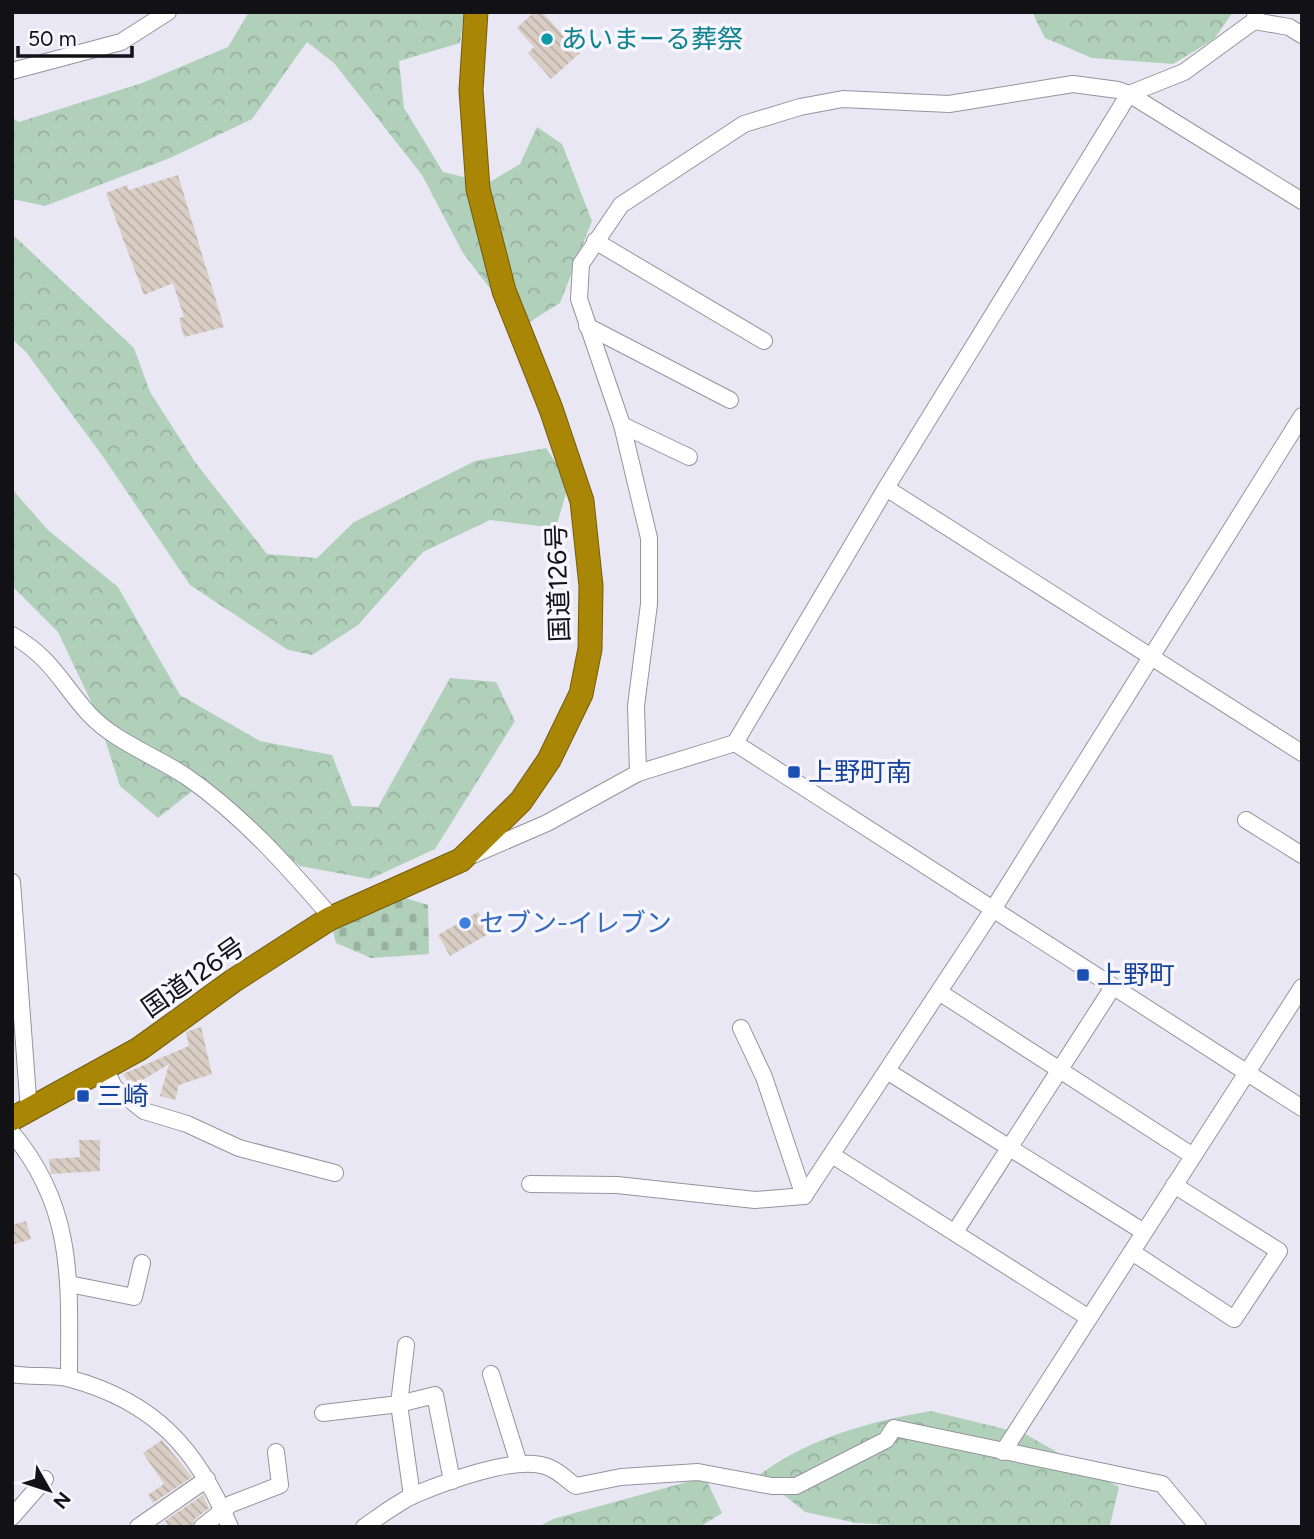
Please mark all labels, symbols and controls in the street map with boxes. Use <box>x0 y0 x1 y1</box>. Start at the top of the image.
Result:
scale bar <box>18 14 131 58</box>
place label: あいまーる葬祭 <box>561 23 743 55</box>
text: 50 m <box>28 26 77 51</box>
marker: あいまーる葬祭 <box>539 31 555 47</box>
street label: 国道126号 <box>540 523 576 643</box>
place label: 上野町南 <box>808 756 912 788</box>
marker: 上野町南 <box>786 764 802 780</box>
place label: セブン-イレブン <box>479 907 672 939</box>
marker: セブン-イレブン <box>457 915 473 931</box>
street label: 国道126号 <box>135 930 251 1024</box>
place label: 上野町 <box>1097 959 1175 991</box>
marker: 上野町 <box>1075 967 1091 983</box>
place label: 三崎 <box>97 1080 149 1112</box>
marker: 三崎 <box>75 1088 91 1104</box>
north arrow <box>14 1455 84 1525</box>
text: N <box>48 1487 75 1513</box>

